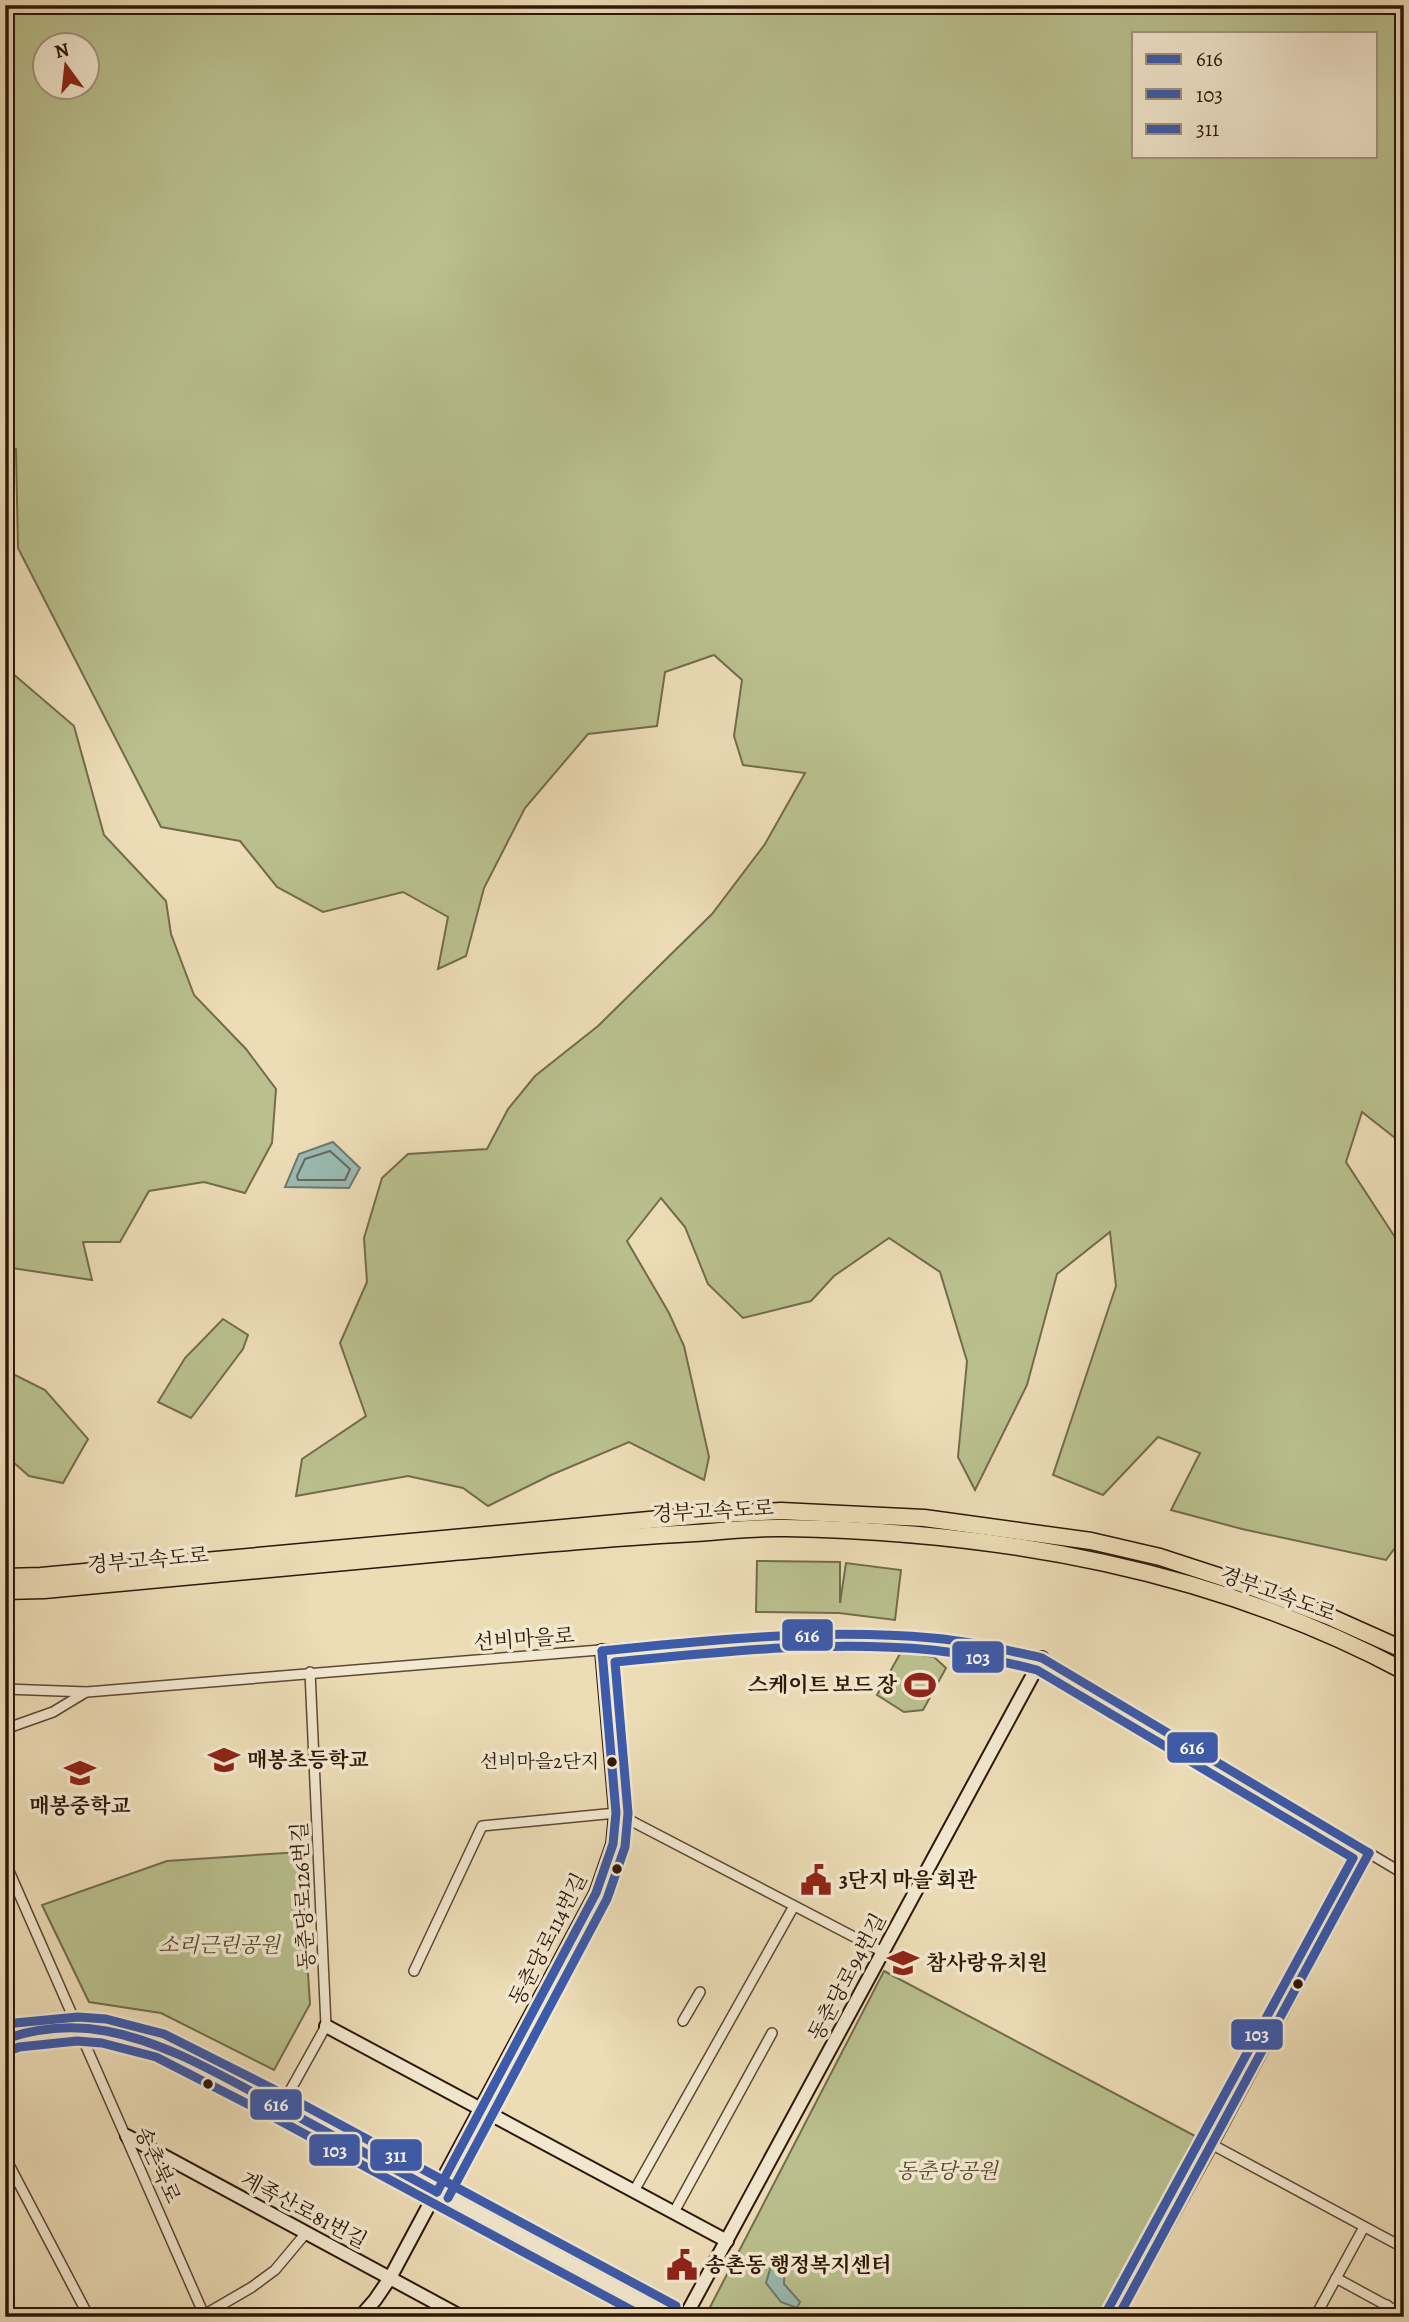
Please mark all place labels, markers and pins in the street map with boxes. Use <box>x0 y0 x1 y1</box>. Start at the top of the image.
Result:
sports icon: 스케이트 보드 장 <box>903 1668 937 1702</box>
place label: 스케이트 보드 장 <box>748 1671 898 1699</box>
school or university icon: 매봉초등학교 <box>207 1743 241 1777</box>
place label: 매봉초등학교 <box>247 1746 369 1774</box>
place label: 선비마을2단지 <box>480 1749 599 1775</box>
marker: 선비마을2단지 <box>605 1755 619 1769</box>
school or university icon: 매봉중학교 <box>63 1756 97 1790</box>
place label: 매봉중학교 <box>29 1792 131 1820</box>
unlabelled marker <box>610 1862 624 1876</box>
public building icon: 3단지 마을 회관 <box>799 1863 833 1897</box>
place label: 3단지 마을 회관 <box>839 1866 978 1894</box>
school or university icon: 참사랑유치원 <box>886 1946 920 1980</box>
place label: 참사랑유치원 <box>926 1949 1048 1977</box>
unlabelled marker <box>1291 1977 1305 1991</box>
unlabelled marker <box>201 2077 215 2091</box>
public building icon: 송촌동 행정복지센터 <box>665 2248 699 2282</box>
place label: 송촌동 행정복지센터 <box>705 2251 891 2279</box>

